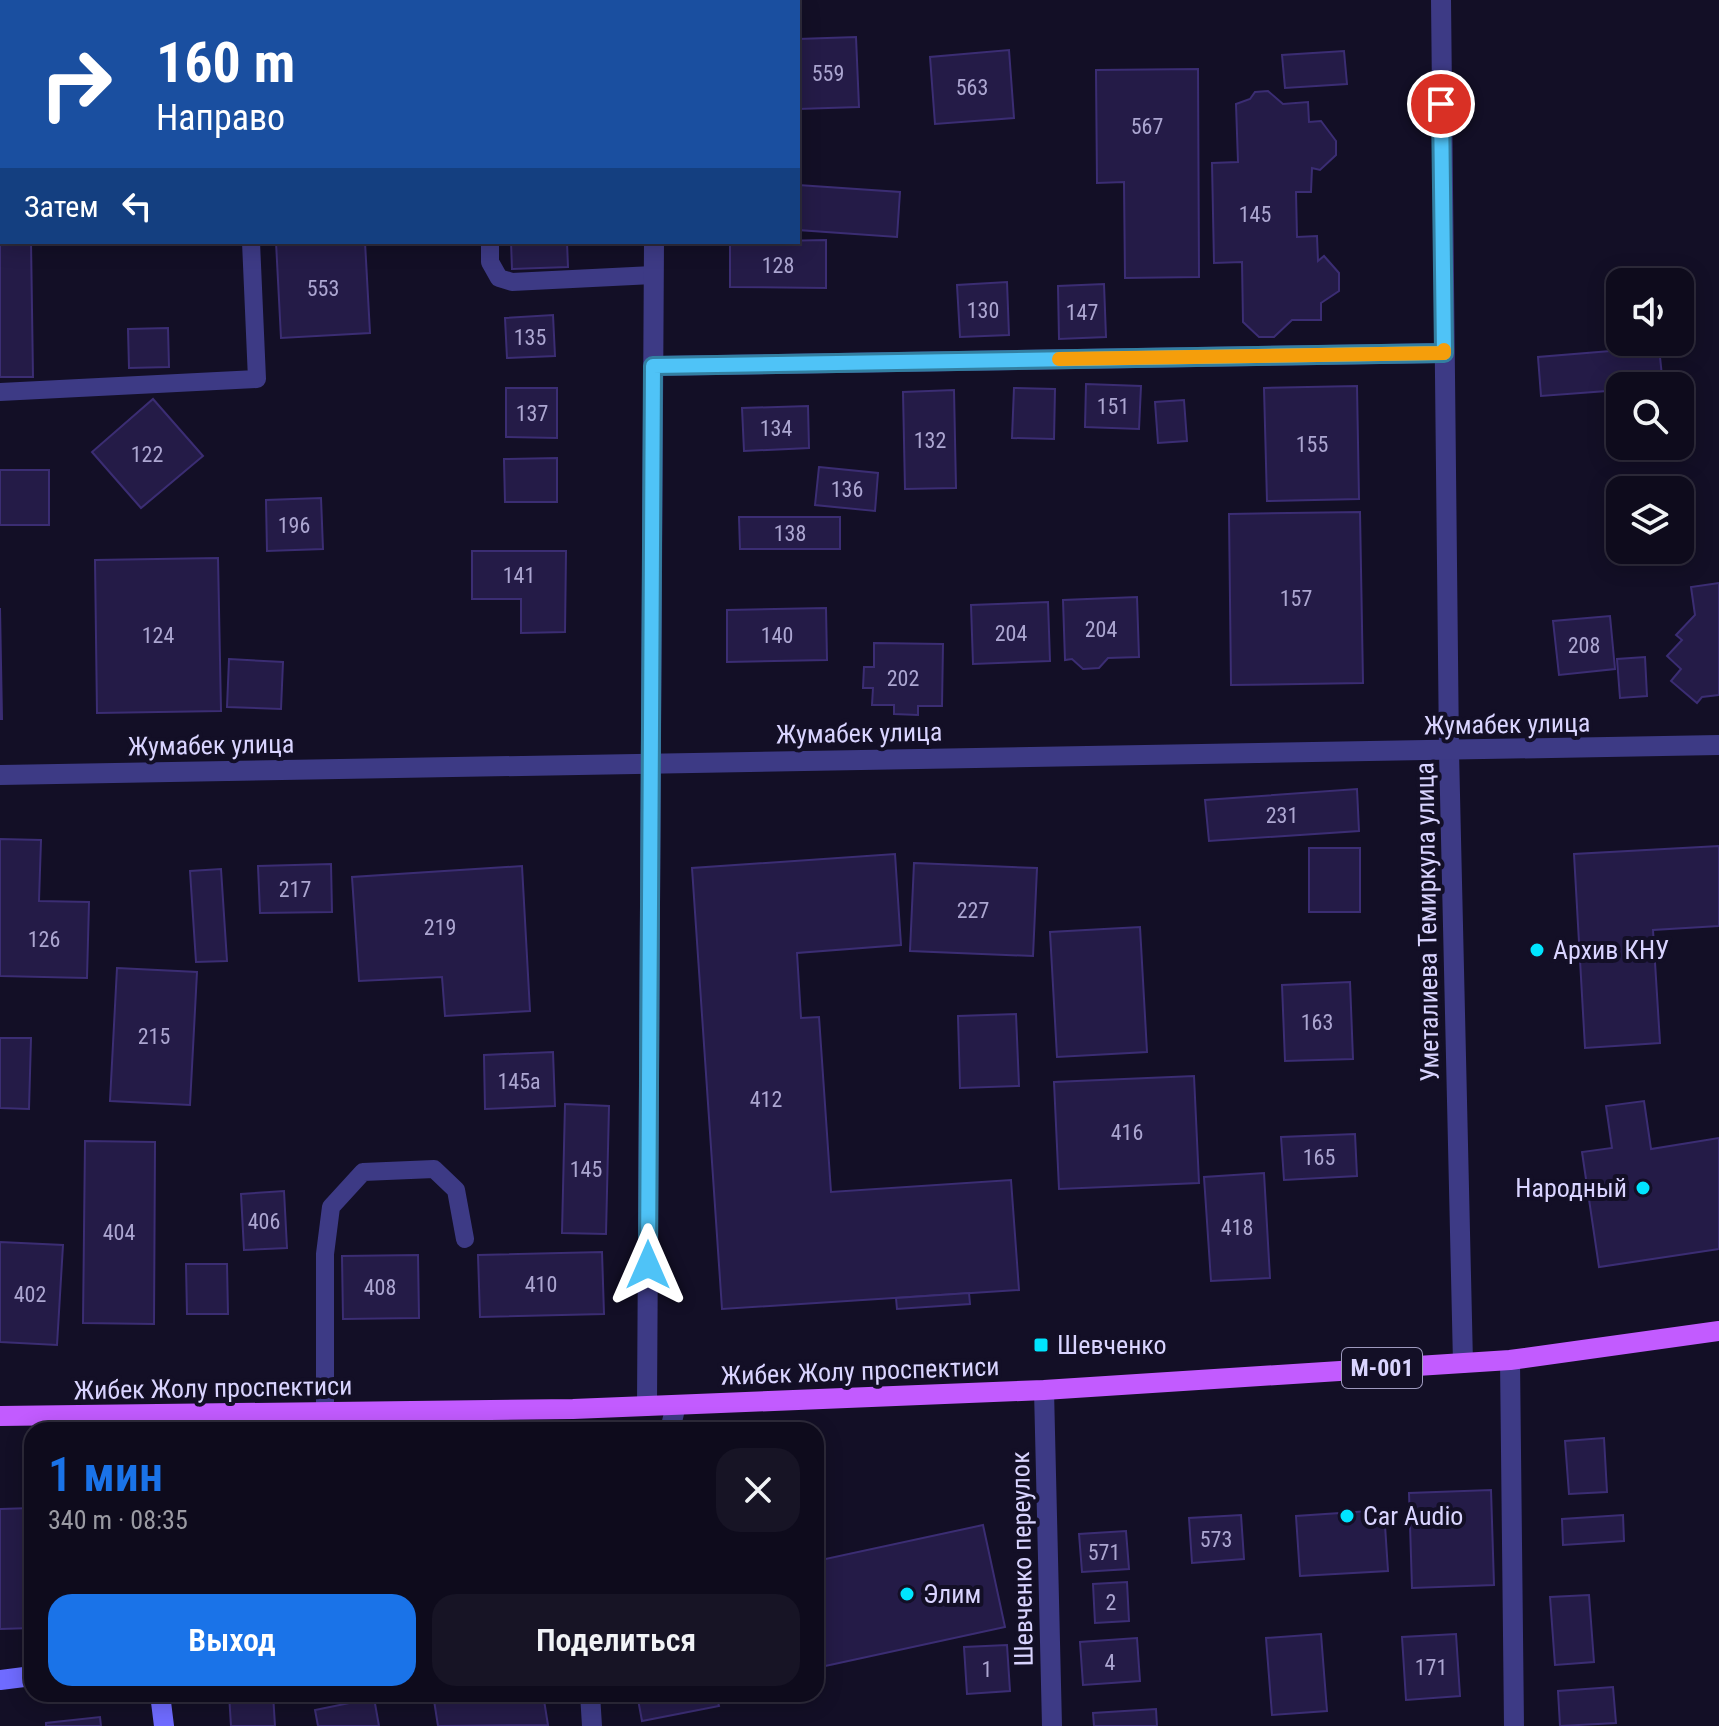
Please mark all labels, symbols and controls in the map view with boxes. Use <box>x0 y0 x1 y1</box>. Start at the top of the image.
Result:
text: 160 m <box>156 30 295 96</box>
icon: right <box>24 32 128 136</box>
house number: 559 <box>812 61 844 86</box>
pin <box>1407 70 1475 138</box>
house number: 563 <box>956 75 988 100</box>
icon: arrive <box>1419 82 1463 126</box>
text: Направо <box>156 97 285 139</box>
house number: 567 <box>1131 114 1163 139</box>
icon: left <box>115 184 159 228</box>
text: Затем <box>24 189 99 224</box>
house number: 145 <box>1239 202 1271 227</box>
house number: 128 <box>762 253 794 278</box>
map controls <box>1606 268 1694 564</box>
button: sound <box>1606 268 1694 356</box>
house number: 553 <box>307 276 339 301</box>
house number: 130 <box>967 298 999 323</box>
house number: 147 <box>1066 300 1098 325</box>
house number: 135 <box>514 325 546 350</box>
button: search <box>1606 372 1694 460</box>
house number: 151 <box>1097 394 1129 419</box>
house number: 137 <box>516 401 548 426</box>
house number: 134 <box>760 416 792 441</box>
house number: 132 <box>914 428 946 453</box>
house number: 155 <box>1296 432 1328 457</box>
house number: 122 <box>131 442 163 467</box>
button: layers <box>1606 476 1694 564</box>
house number: 136 <box>831 477 863 502</box>
house number: 196 <box>278 513 310 538</box>
house number: 138 <box>774 521 806 546</box>
house number: 141 <box>503 563 535 588</box>
house number: 157 <box>1280 586 1312 611</box>
house number: 204 <box>1085 617 1117 642</box>
house number: 204 <box>995 621 1027 646</box>
house number: 124 <box>142 623 174 648</box>
house number: 140 <box>761 623 793 648</box>
house number: 208 <box>1568 633 1600 658</box>
house number: 202 <box>887 666 919 691</box>
street label: Жумабек улица <box>1424 708 1590 740</box>
street label: Жумабек улица <box>776 717 942 749</box>
street label: Жумабек улица <box>128 729 294 761</box>
street label: Уметалиева Темиркула улица <box>1409 762 1445 1082</box>
house number: 231 <box>1266 803 1298 828</box>
house number: 217 <box>279 877 311 902</box>
house number: 227 <box>957 898 989 923</box>
house number: 219 <box>424 915 456 940</box>
house number: 126 <box>28 927 60 952</box>
place label: Архив КНУ <box>1553 935 1669 965</box>
marker: Архив КНУ <box>1528 941 1546 959</box>
house number: 163 <box>1301 1010 1333 1035</box>
house number: 215 <box>138 1024 170 1049</box>
house number: 145a <box>497 1069 541 1094</box>
house number: 412 <box>750 1087 782 1112</box>
house number: 416 <box>1111 1120 1143 1145</box>
house number: 165 <box>1303 1145 1335 1170</box>
house number: 145 <box>570 1157 602 1182</box>
place label: Народный <box>1515 1173 1627 1203</box>
marker: Народный <box>1634 1179 1652 1197</box>
house number: 406 <box>248 1209 280 1234</box>
house number: 418 <box>1221 1215 1253 1240</box>
house number: 404 <box>103 1220 135 1245</box>
position arrow <box>606 1223 690 1307</box>
house number: 410 <box>525 1272 557 1297</box>
house number: 408 <box>364 1275 396 1300</box>
house number: 402 <box>14 1282 46 1307</box>
place label: Шевченко <box>1057 1330 1167 1360</box>
marker: Шевченко <box>1032 1336 1050 1354</box>
road number: М-001 <box>1342 1348 1422 1388</box>
street label: Жибек Жолу проспектиси <box>720 1351 1000 1391</box>
street label: Жибек Жолу проспектиси <box>73 1371 353 1405</box>
text: 1 мин <box>48 1446 163 1503</box>
button: close <box>716 1448 800 1532</box>
street label: Шевченко переулок <box>1005 1451 1039 1667</box>
place label: Car Audio <box>1363 1501 1463 1531</box>
text: 340 m · 08:35 <box>48 1505 188 1535</box>
marker: Car Audio <box>1338 1507 1356 1525</box>
house number: 573 <box>1200 1527 1232 1552</box>
house number: 571 <box>1088 1540 1120 1565</box>
place label: Элим <box>923 1579 981 1609</box>
marker: Элим <box>898 1585 916 1603</box>
house number: 2 <box>1106 1590 1116 1615</box>
button: Выход <box>48 1594 416 1686</box>
button: Поделиться <box>432 1594 800 1686</box>
house number: 4 <box>1105 1650 1116 1675</box>
house number: 171 <box>1415 1655 1447 1680</box>
house number: 1 <box>982 1657 992 1682</box>

